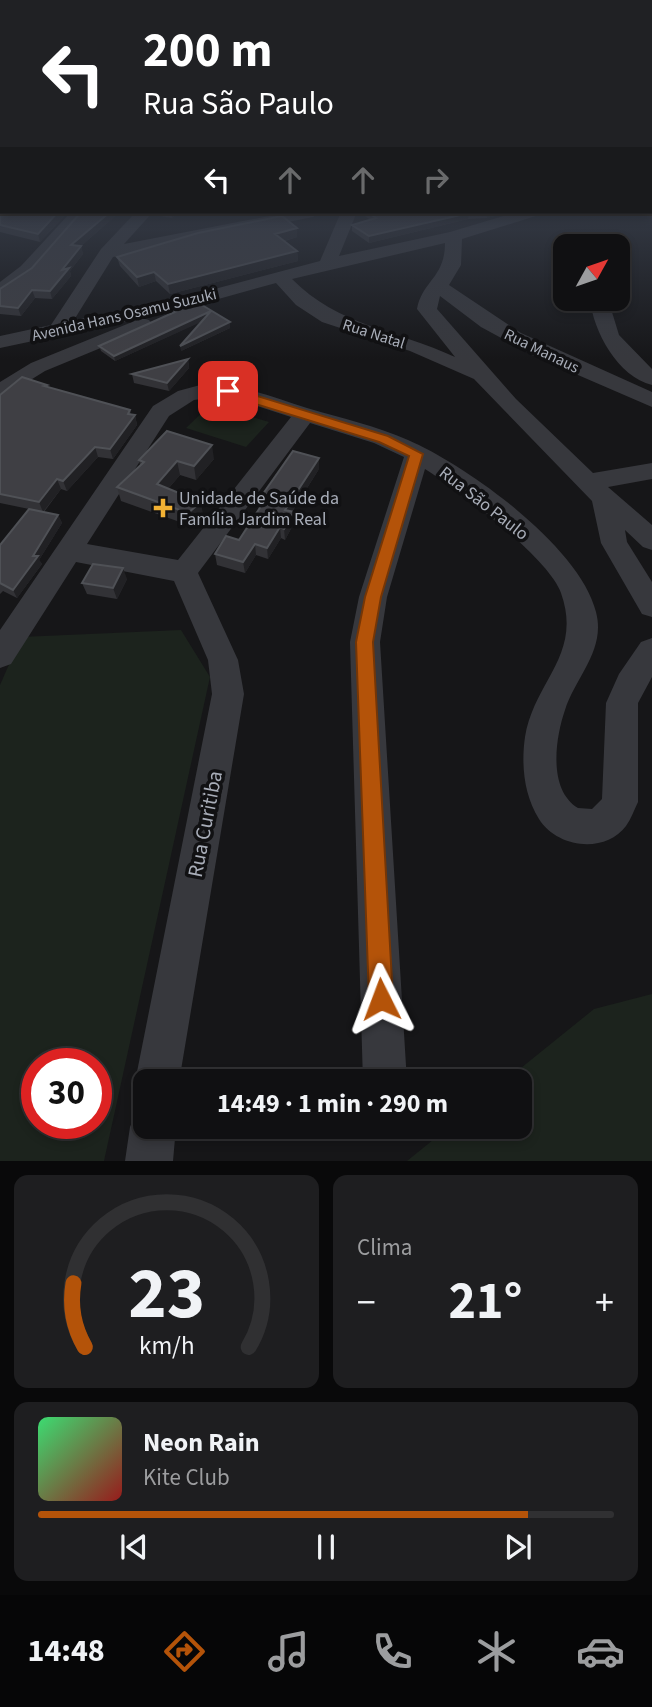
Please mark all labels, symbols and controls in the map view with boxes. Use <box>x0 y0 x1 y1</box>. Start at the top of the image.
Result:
text: 200 m <box>143 16 272 86</box>
icon: left <box>28 28 119 119</box>
text: Rua São Paulo <box>143 81 334 127</box>
icon: left <box>198 161 236 199</box>
icon: ahead <box>271 161 309 199</box>
icon: ahead <box>344 161 382 199</box>
icon: right <box>417 161 455 199</box>
north arrow <box>553 234 630 312</box>
map controls <box>553 234 630 311</box>
street label: Avenida Hans Osamu Suzuki <box>30 283 219 347</box>
street label: Rua Natal <box>340 314 408 354</box>
street label: Rua Manaus <box>500 323 583 379</box>
pin <box>198 361 258 421</box>
icon: arrive <box>209 372 247 410</box>
street label: Rua São Paulo <box>434 460 534 546</box>
place label: Unidade de Saúde da Família Jardim Real <box>179 486 339 532</box>
marker: Unidade de Saúde da Família Jardim Real <box>153 498 173 518</box>
street label: Rua Curitiba <box>180 768 230 880</box>
position arrow <box>344 962 418 1036</box>
speed limit sign: 30 <box>21 1048 112 1139</box>
text: 14:49 · 1 min · 290 m <box>217 1085 448 1122</box>
text: Clima <box>357 1231 412 1264</box>
text: 23 <box>128 1243 205 1347</box>
text: 21° <box>449 1265 522 1339</box>
text: − <box>357 1276 376 1330</box>
text: + <box>595 1276 614 1330</box>
text: km/h <box>139 1328 194 1364</box>
text: Neon Rain <box>143 1424 260 1461</box>
text: Kite Club <box>143 1461 230 1494</box>
icon: previous <box>115 1528 153 1566</box>
icon: pause <box>307 1528 345 1566</box>
icon: next <box>499 1528 537 1566</box>
icon: directions <box>160 1627 209 1676</box>
icon: music <box>264 1627 313 1676</box>
icon: phone <box>368 1627 417 1676</box>
icon: climate <box>472 1627 521 1676</box>
icon: car <box>576 1627 625 1676</box>
text: 14:48 <box>27 1628 105 1674</box>

